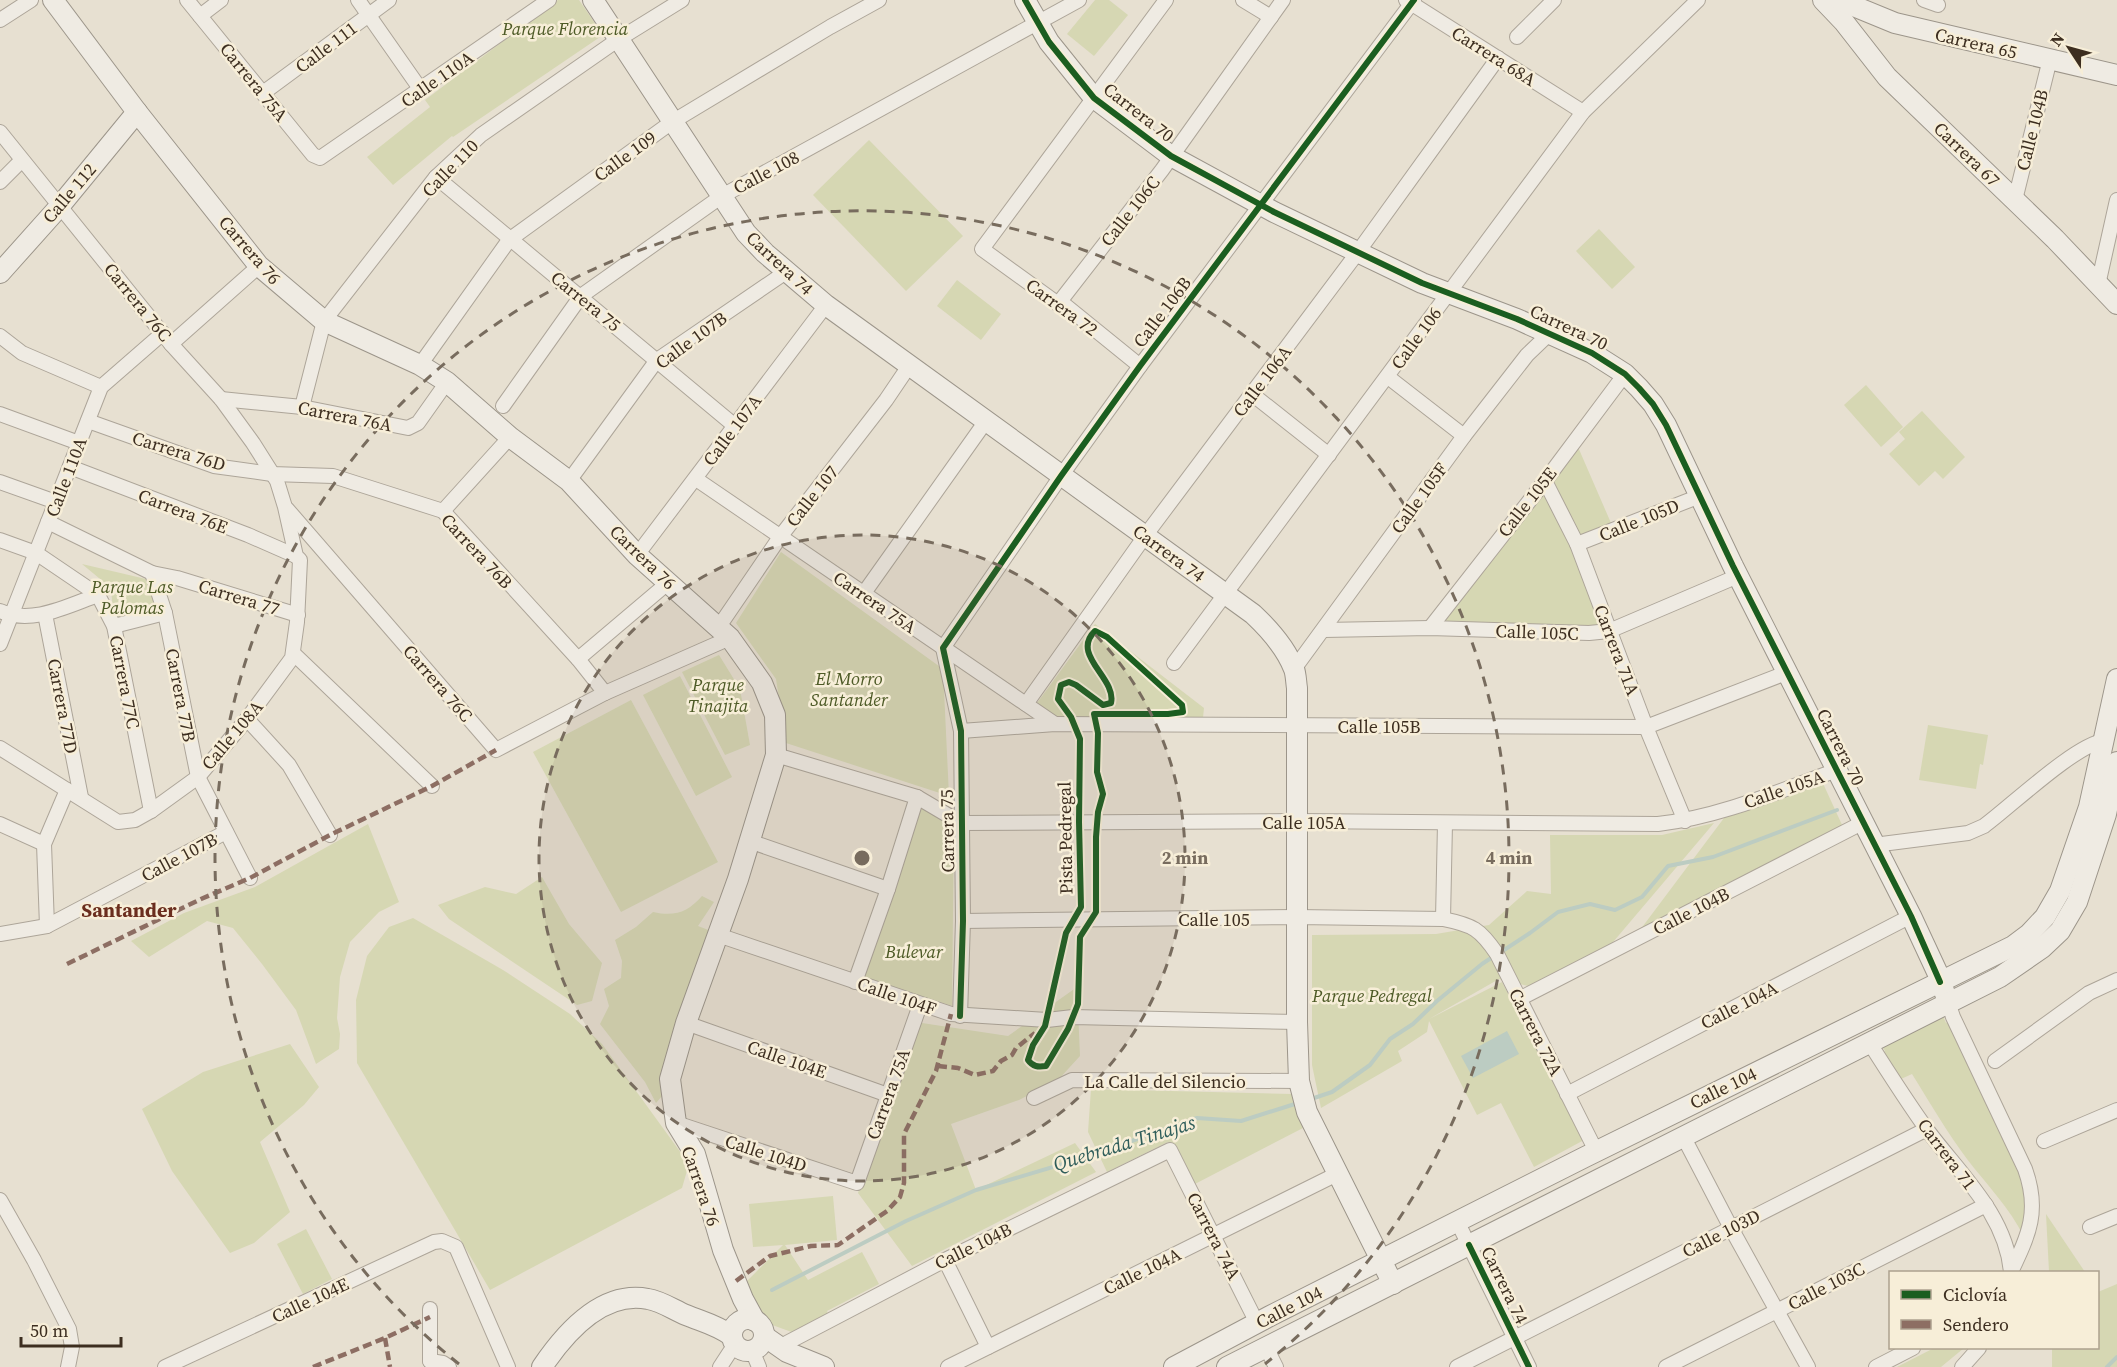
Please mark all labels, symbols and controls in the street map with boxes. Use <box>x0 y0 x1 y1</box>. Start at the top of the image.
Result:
street label: Calle 111 <box>290 15 362 79</box>
park label: Parque Florencia <box>501 16 629 41</box>
north arrow <box>2039 18 2099 78</box>
street label: Carrera 68A <box>1447 20 1541 92</box>
street label: Carrera 65 <box>1933 21 2019 65</box>
text: N <box>2045 28 2069 50</box>
street label: Carrera 75A <box>214 37 294 127</box>
street label: Calle 110A <box>396 45 478 113</box>
street label: Carrera 70 <box>1098 76 1180 148</box>
street label: Calle 104B <box>2010 87 2054 173</box>
street label: Carrera 67 <box>1928 116 2006 192</box>
street label: Calle 109 <box>589 125 661 187</box>
street label: Calle 110 <box>416 134 484 202</box>
street label: Calle 108 <box>729 144 803 200</box>
street label: Calle 112 <box>36 158 102 228</box>
street label: Calle 106C <box>1095 171 1165 251</box>
street label: Carrera 76 <box>213 210 287 290</box>
street label: Carrera 74 <box>741 225 819 301</box>
street label: Carrera 76C <box>98 257 178 347</box>
street label: Carrera 75 <box>546 265 626 337</box>
street label: Calle 106B <box>1127 271 1197 353</box>
street label: Carrera 72 <box>1021 272 1103 342</box>
street label: Carrera 70 <box>1526 298 1612 356</box>
street label: Calle 106 <box>1385 302 1447 374</box>
street label: Calle 107B <box>650 306 732 374</box>
street label: Calle 106A <box>1227 340 1297 422</box>
street label: Calle 107A <box>697 389 767 471</box>
street label: Carrera 76A <box>296 395 394 437</box>
street label: Carrera 76D <box>129 425 229 477</box>
street label: Calle 110A <box>39 433 93 520</box>
street label: Calle 105F <box>1385 457 1453 539</box>
street label: Calle 107 <box>780 460 844 532</box>
street label: Calle 105E <box>1492 462 1562 542</box>
street label: Carrera 76E <box>135 482 232 540</box>
street label: Calle 105D <box>1595 493 1683 547</box>
street label: Carrera 76B <box>436 508 518 594</box>
street label: Carrera 74 <box>1128 518 1210 588</box>
street label: Carrera 76 <box>604 519 682 595</box>
street label: Carrera 75A <box>828 565 922 639</box>
street label: Carrera 77 <box>195 573 283 621</box>
park label: Parque Las Palomas <box>90 574 174 620</box>
street label: Carrera 71A <box>1588 601 1646 699</box>
street label: Calle 105C <box>1495 618 1579 646</box>
street label: Carrera 77C <box>104 633 146 731</box>
street label: Carrera 76C <box>397 639 479 727</box>
street label: Carrera 77B <box>160 646 202 744</box>
street label: Carrera 77D <box>42 656 84 756</box>
park label: El Morro Santander <box>810 666 889 712</box>
park label: Parque Tinajita <box>688 672 749 718</box>
street label: Calle 108A <box>196 695 268 775</box>
street label: Carrera 70 <box>1811 704 1871 790</box>
street label: Calle 105B <box>1338 714 1420 739</box>
street label: Calle 105A <box>1740 764 1828 814</box>
street label: Pista Pedregal <box>1052 781 1078 895</box>
street label: Carrera 75 <box>934 789 960 873</box>
street label: Calle 105A <box>1262 810 1346 835</box>
street label: Calle 107B <box>137 826 221 888</box>
text: 2 min <box>1162 845 1208 870</box>
text: 4 min <box>1486 845 1532 870</box>
centre of rings <box>852 848 872 868</box>
street label: Calle 104B <box>1648 881 1734 941</box>
district label: Santander <box>81 896 177 924</box>
street label: Calle 105 <box>1178 907 1250 932</box>
park label: Bulevar <box>884 939 944 964</box>
street label: Calle 104F <box>854 971 940 1021</box>
street label: Calle 104A <box>1696 975 1782 1035</box>
park label: Parque Pedregal <box>1311 983 1432 1008</box>
street label: Carrera 72A <box>1503 984 1569 1080</box>
street label: Calle 104E <box>744 1034 830 1084</box>
street label: Carrera 75A <box>860 1045 916 1143</box>
street label: Calle 104 <box>1685 1061 1761 1115</box>
street label: La Calle del Silencio <box>1084 1069 1246 1094</box>
water label: Quebrada Tinajas <box>1050 1108 1199 1178</box>
street label: Carrera 71 <box>1912 1113 1982 1195</box>
street label: Calle 104D <box>722 1128 810 1178</box>
street label: Carrera 76 <box>676 1142 726 1230</box>
street label: Carrera 74A <box>1181 1188 1247 1284</box>
street label: Calle 103D <box>1678 1203 1764 1263</box>
street label: Calle 104B <box>930 1217 1016 1275</box>
street label: Calle 104A <box>1099 1241 1185 1301</box>
street label: Carrera 74 <box>1475 1242 1535 1328</box>
street label: Calle 103C <box>1783 1256 1869 1316</box>
street label: Calle 104E <box>267 1271 353 1329</box>
legend <box>1889 1271 2099 1349</box>
street label: Calle 104 <box>1251 1280 1327 1334</box>
text: Ciclovía <box>1943 1282 2008 1307</box>
scale bar <box>21 1310 122 1348</box>
text: Sendero <box>1943 1312 2009 1337</box>
text: 50 m <box>30 1318 68 1343</box>

